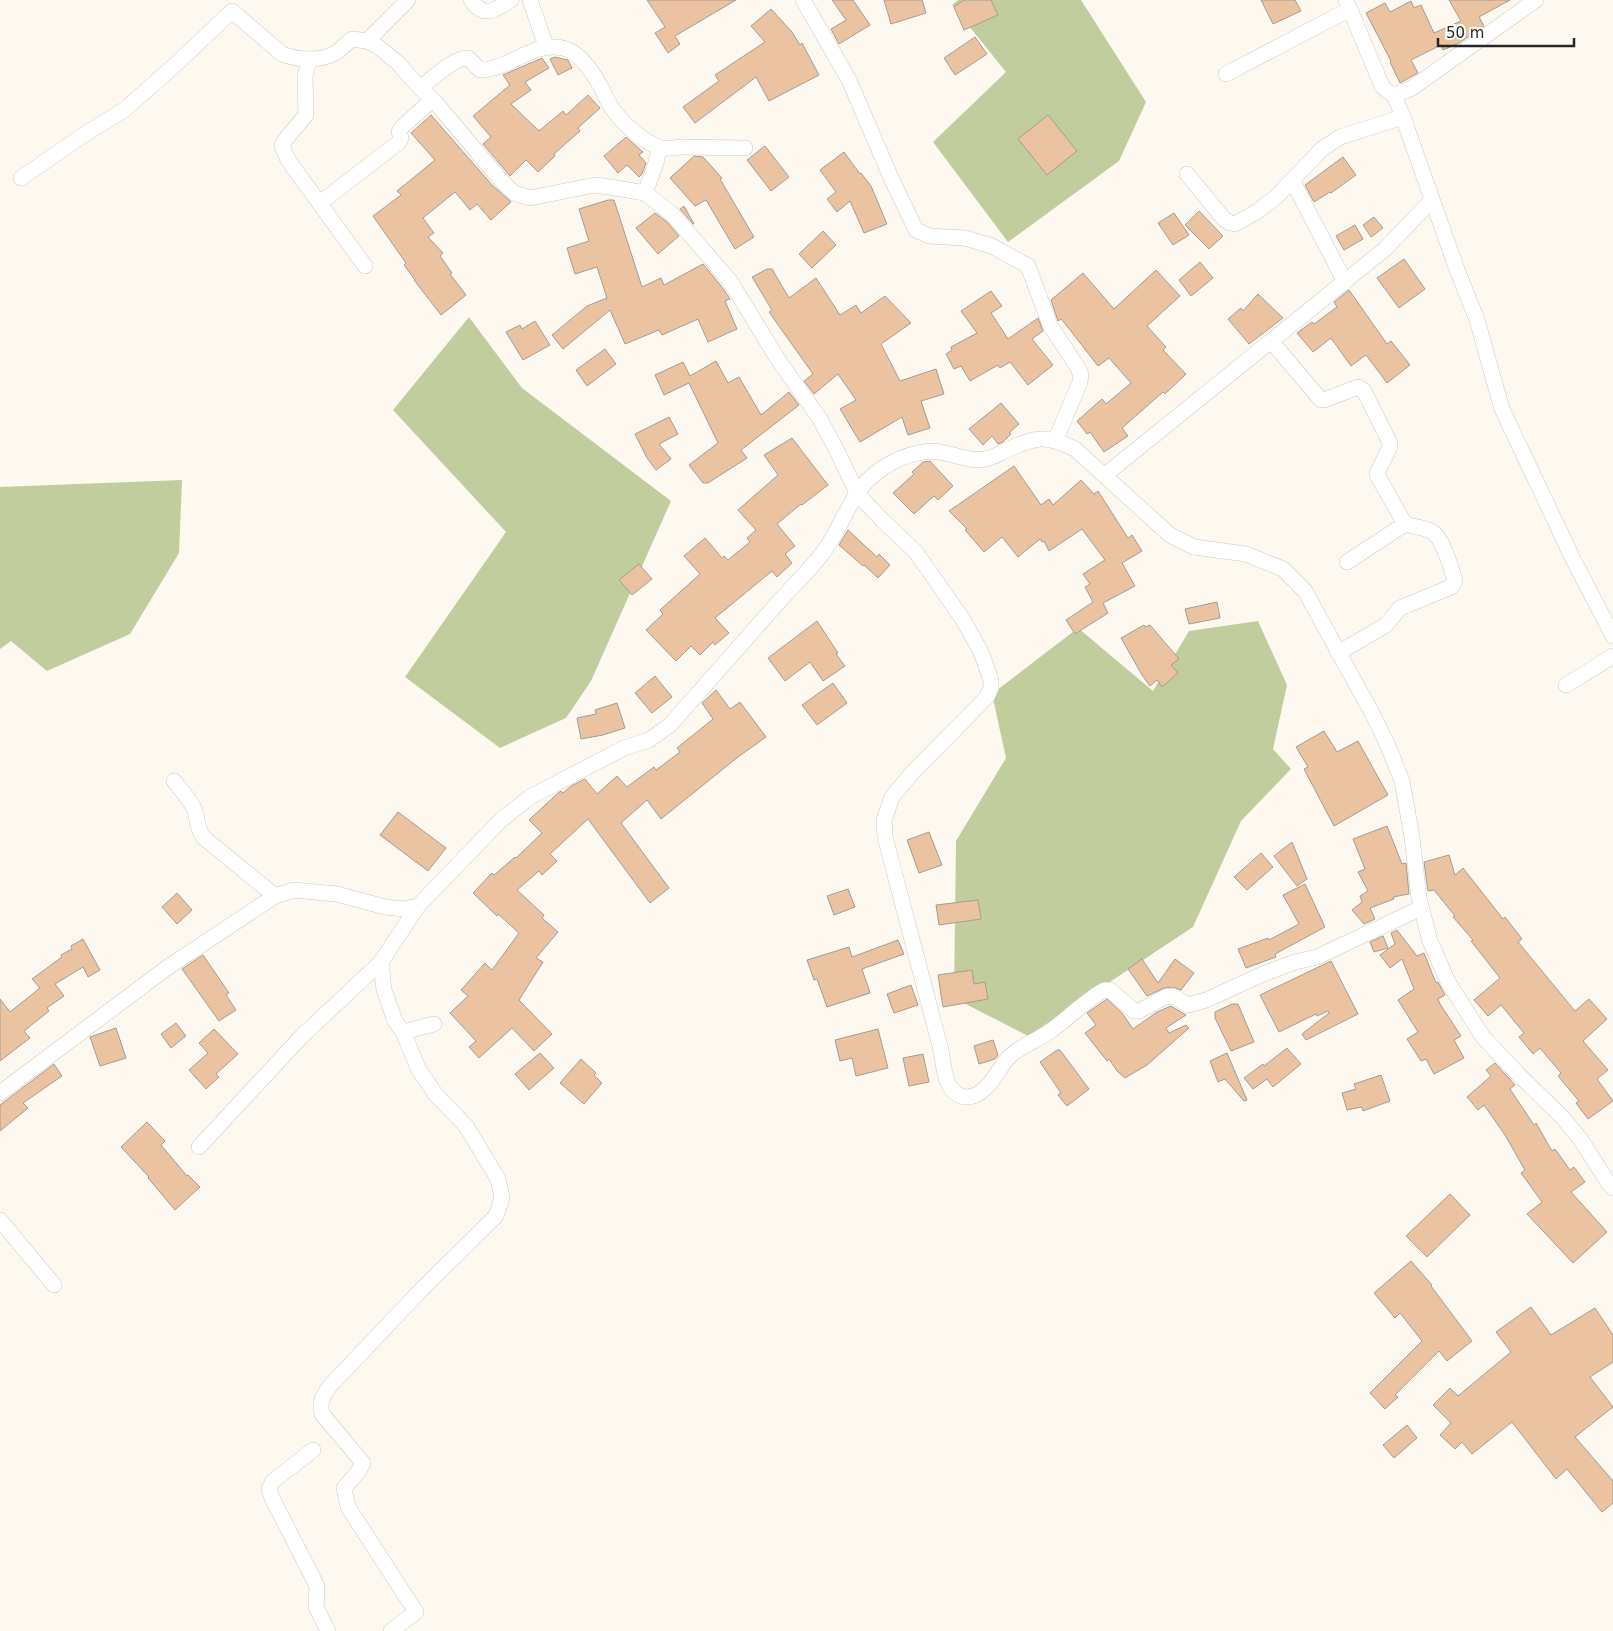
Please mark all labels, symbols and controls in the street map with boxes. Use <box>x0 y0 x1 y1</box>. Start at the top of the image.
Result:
scale bar <box>1438 15 1574 47</box>
text: 50 m <box>1446 24 1484 42</box>

